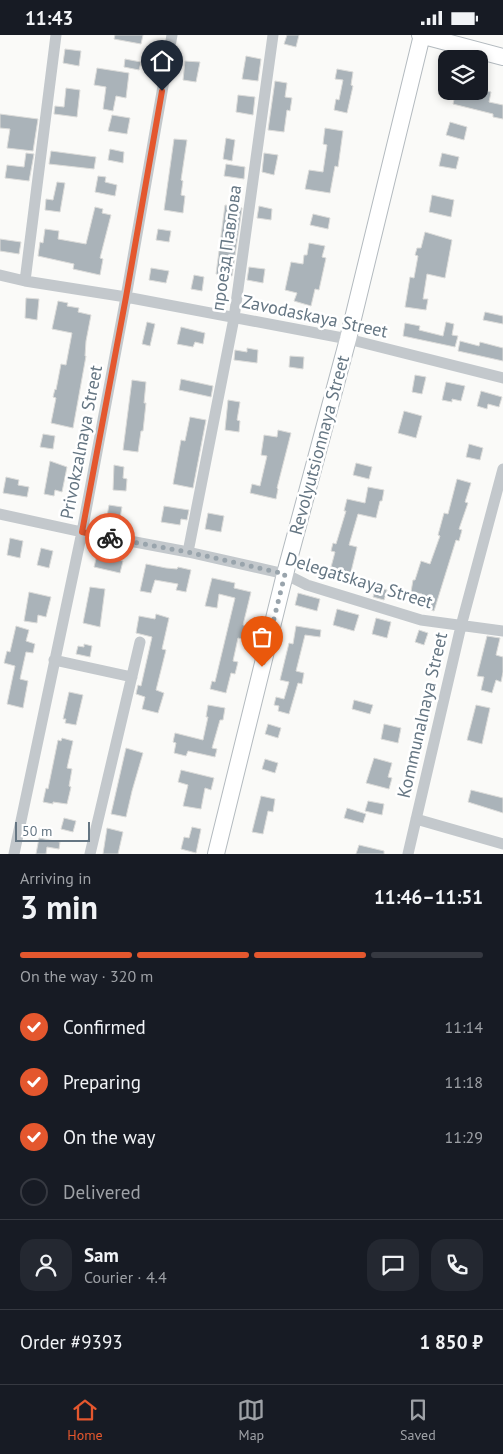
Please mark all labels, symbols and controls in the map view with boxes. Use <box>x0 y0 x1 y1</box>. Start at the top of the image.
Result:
text: 11:43 <box>25 6 73 30</box>
pin <box>141 40 183 91</box>
icon: home <box>148 47 176 75</box>
map controls <box>438 50 488 100</box>
button: layers <box>438 50 488 100</box>
street label: проезд Павлова <box>206 184 246 312</box>
street label: Zavodaskaya Street <box>240 289 390 343</box>
street label: Revolyutsionnaya Street <box>284 353 354 537</box>
street label: Privokzalnaya Street <box>55 363 107 521</box>
courier <box>85 513 135 563</box>
icon: bike <box>96 524 124 552</box>
street label: Delegatskaya Street <box>282 547 436 613</box>
pin <box>241 616 283 667</box>
icon: bag <box>248 623 276 651</box>
street label: Kommunalnaya Street <box>392 630 452 800</box>
scale bar <box>15 819 90 842</box>
text: 50 m <box>22 822 52 840</box>
text: Arriving in <box>20 868 91 888</box>
text: 11:46–11:51 <box>374 885 483 909</box>
text: 3 min <box>20 886 98 928</box>
text: On the way · 320 m <box>20 966 153 986</box>
icon: check <box>20 1013 48 1041</box>
text: Confirmed <box>63 1015 146 1039</box>
text: 11:14 <box>445 1017 483 1037</box>
icon: check <box>20 1068 48 1096</box>
text: Preparing <box>63 1070 141 1094</box>
text: 11:18 <box>445 1072 483 1092</box>
icon: check <box>20 1123 48 1151</box>
text: On the way <box>63 1125 155 1149</box>
text: 11:29 <box>445 1127 483 1147</box>
text: Delivered <box>63 1180 141 1204</box>
button: person <box>20 1239 72 1291</box>
button: chat <box>367 1239 419 1291</box>
button: phone <box>431 1239 483 1291</box>
text: Sam <box>84 1243 119 1267</box>
text: Courier · 4.4 <box>84 1267 167 1287</box>
text: Order #9393 <box>20 1330 123 1354</box>
text: 1 850 ₽ <box>420 1330 483 1354</box>
tab: Home <box>67 1396 103 1444</box>
tab: Map <box>237 1396 265 1444</box>
tab: Saved <box>400 1396 436 1444</box>

